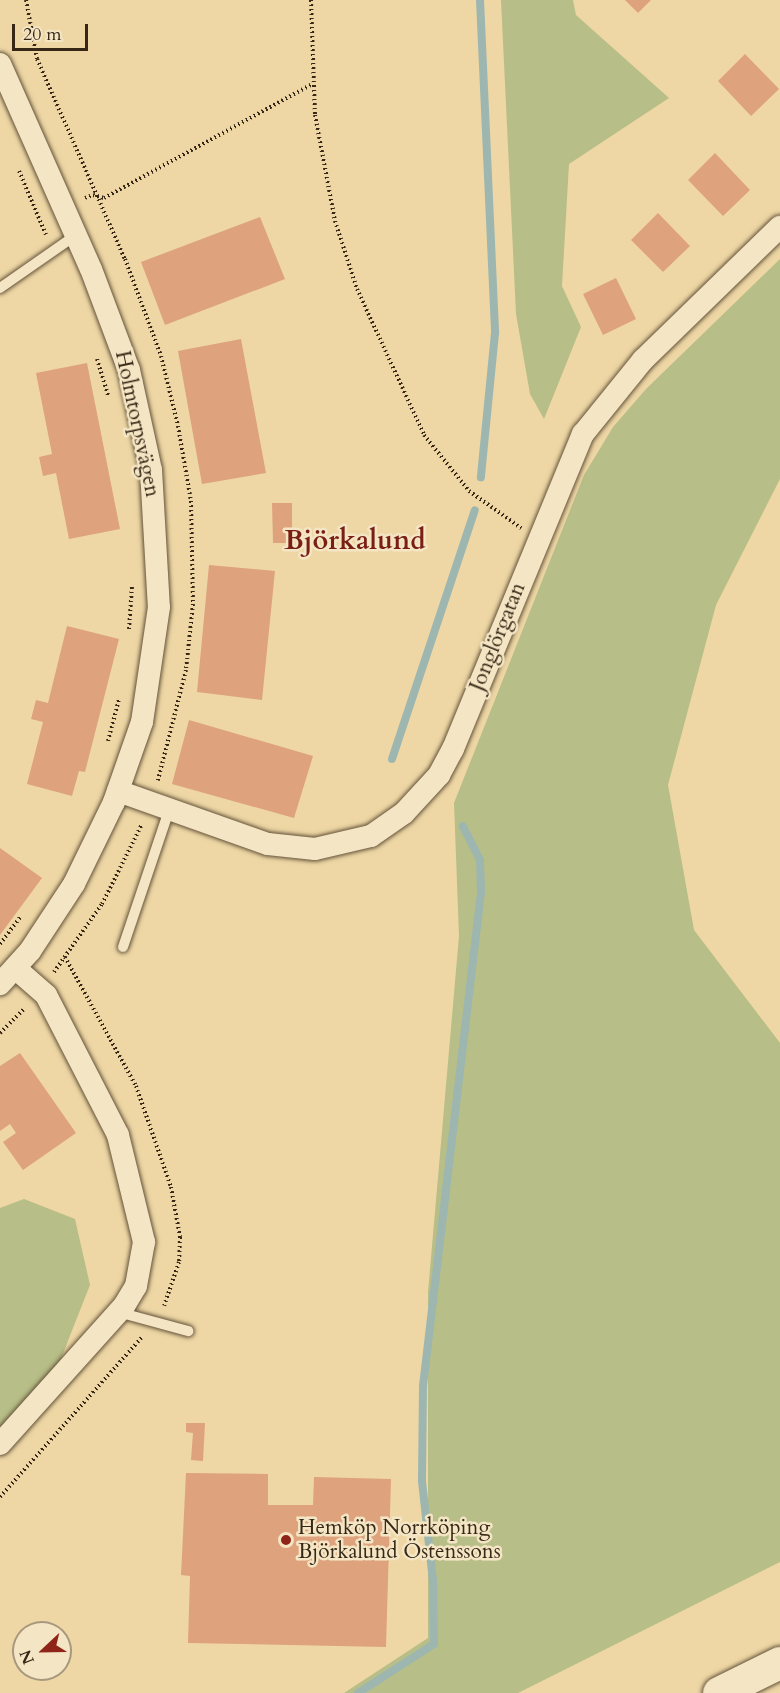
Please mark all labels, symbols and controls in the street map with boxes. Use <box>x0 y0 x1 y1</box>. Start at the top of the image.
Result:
scale bar <box>15 12 92 50</box>
text: 20 m <box>23 22 62 47</box>
street label: Holmtorpsvägen <box>109 349 165 499</box>
district label: Björkalund <box>284 525 426 557</box>
street label: Jonglörgatan <box>465 579 531 695</box>
place label: Hemköp Norrköping Björkalund Östenssons <box>298 1515 501 1565</box>
marker: Hemköp Norrköping Björkalund Östenssons <box>279 1533 293 1547</box>
north arrow <box>12 1621 72 1681</box>
text: N <box>14 1646 40 1668</box>

